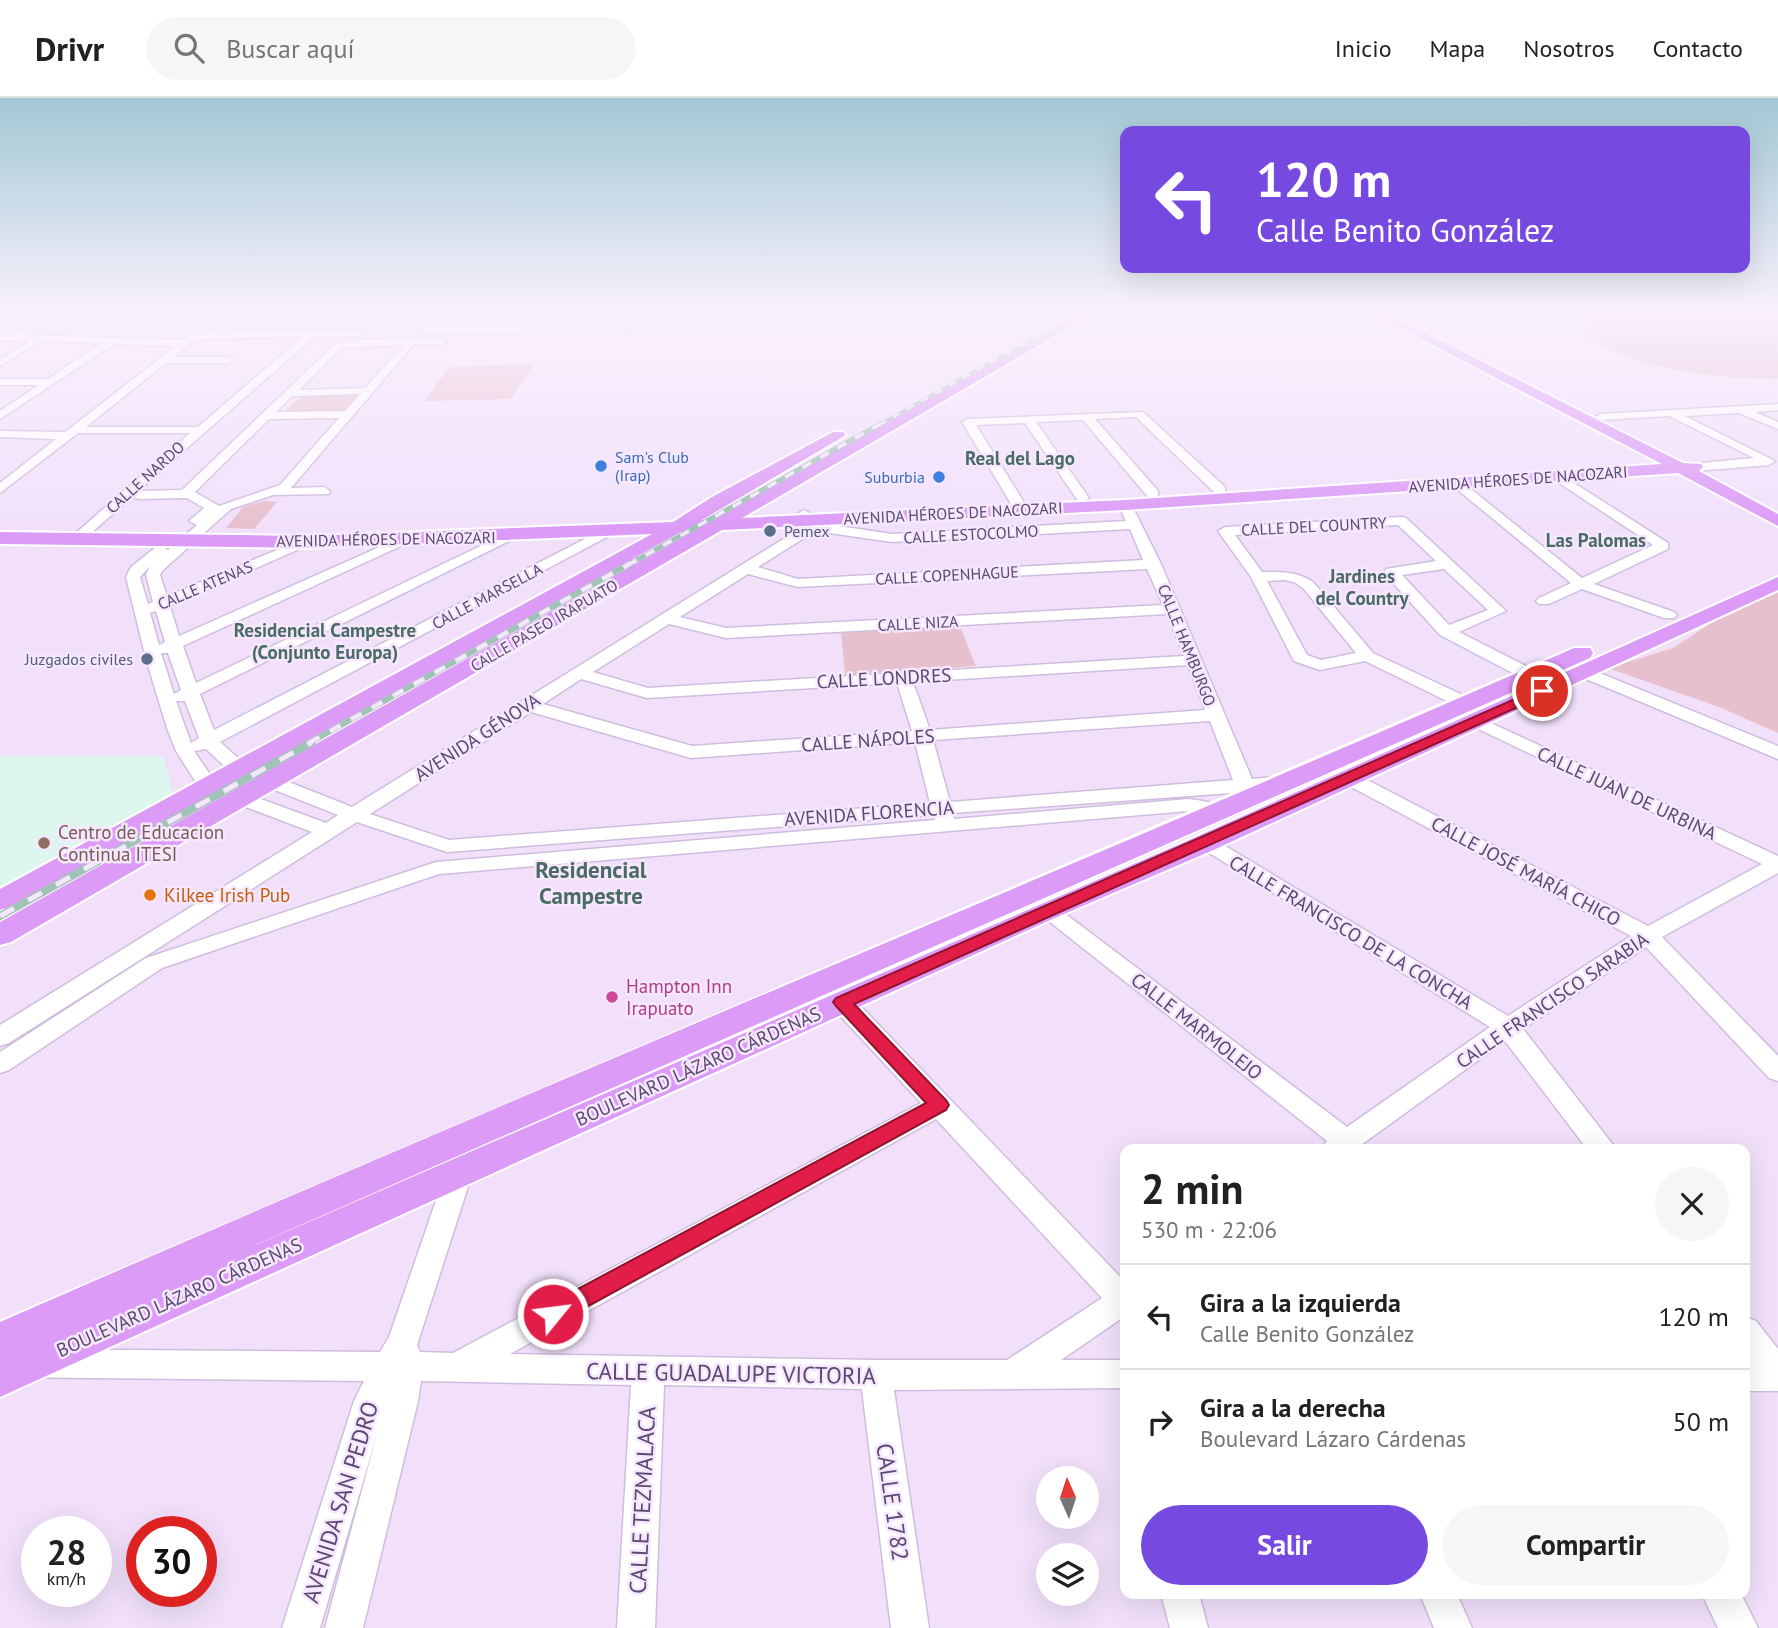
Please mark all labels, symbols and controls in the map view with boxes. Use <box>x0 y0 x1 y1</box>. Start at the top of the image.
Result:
search box <box>146 17 636 80</box>
text: Drivr <box>35 27 104 70</box>
icon: search <box>170 29 208 67</box>
text: Buscar aquí <box>226 32 355 65</box>
text: Inicio <box>1335 33 1392 64</box>
text: Mapa <box>1430 33 1485 64</box>
text: Nosotros <box>1523 33 1615 64</box>
text: Contacto <box>1653 33 1743 64</box>
text: 120 m <box>1256 147 1391 211</box>
icon: left <box>1141 154 1232 245</box>
text: Calle Benito González <box>1256 209 1554 251</box>
street label: CALLE NARDO <box>102 437 188 517</box>
district label: Real del Lago <box>965 446 1075 470</box>
place label: Sam's Club (Irap) <box>615 447 689 485</box>
marker: Sam's Club (Irap) <box>593 458 609 474</box>
street label: AVENIDA HÉROES DE NACOZARI <box>1408 461 1628 497</box>
place label: Suburbia <box>864 467 925 487</box>
marker: Suburbia <box>931 469 947 485</box>
street label: AVENIDA HÉROES DE NACOZARI <box>843 497 1063 529</box>
street label: CALLE DEL COUNTRY <box>1241 512 1387 540</box>
street label: CALLE ESTOCOLMO <box>903 520 1039 548</box>
place label: Pemex <box>784 521 830 541</box>
marker: Pemex <box>762 523 778 539</box>
street label: AVENIDA HÉROES DE NACOZARI <box>276 527 496 551</box>
district label: Las Palomas <box>1546 528 1646 552</box>
street label: CALLE ATENAS <box>154 556 256 614</box>
street label: CALLE MARSELLA <box>428 558 546 633</box>
street label: CALLE COPENHAGUE <box>875 561 1019 589</box>
district label: Jardines del Country <box>1315 564 1409 610</box>
street label: CALLE PASEO IRAPUATO <box>467 575 621 675</box>
street label: CALLE HAMBURGO <box>1153 581 1221 709</box>
street label: CALLE NIZA <box>877 611 959 635</box>
district label: Residencial Campestre (Conjunto Europa) <box>234 618 416 664</box>
place label: Juzgados civiles <box>24 649 133 669</box>
marker: Juzgados civiles <box>139 651 155 667</box>
pin <box>1512 661 1572 721</box>
street label: CALLE LONDRES <box>816 662 952 694</box>
icon: arrive <box>1523 672 1561 710</box>
street label: AVENIDA GÉNOVA <box>410 687 544 787</box>
street label: CALLE NÁPOLES <box>801 723 935 757</box>
street label: CALLE JUAN DE URBINA <box>1533 741 1721 845</box>
street label: AVENIDA FLORENCIA <box>783 795 955 831</box>
street label: CALLE JOSÉ MARÍA CHICO <box>1427 811 1625 931</box>
place label: Centro de Educacion Continua ITESI <box>58 820 224 866</box>
marker: Centro de Educacion Continua ITESI <box>36 835 52 851</box>
street label: CALLE FRANCISCO DE LA CONCHA <box>1225 850 1477 1014</box>
district label: Residencial Campestre <box>535 855 647 910</box>
place label: Kilkee Irish Pub <box>164 883 290 907</box>
marker: Kilkee Irish Pub <box>142 887 158 903</box>
street label: CALLE FRANCISCO SARABIA <box>1451 927 1653 1073</box>
street label: CALLE MARMOLEJO <box>1126 967 1268 1085</box>
place label: Hampton Inn Irapuato <box>626 974 732 1020</box>
marker: Hampton Inn Irapuato <box>604 989 620 1005</box>
street label: BOULEVARD LÁZARO CÁRDENAS <box>572 1001 824 1131</box>
text: 2 min <box>1141 1161 1243 1216</box>
button: close <box>1655 1167 1729 1241</box>
text: 530 m · 22:06 <box>1141 1215 1277 1244</box>
street label: BOULEVARD LÁZARO CÁRDENAS <box>53 1232 305 1362</box>
position arrow <box>516 1277 590 1351</box>
text: Gira a la izquierda <box>1200 1286 1401 1319</box>
icon: left <box>1141 1298 1179 1336</box>
text: 120 m <box>1658 1300 1729 1333</box>
text: Calle Benito González <box>1200 1319 1414 1348</box>
street label: CALLE GUADALUPE VICTORIA <box>586 1356 877 1390</box>
text: Gira a la derecha <box>1200 1391 1386 1424</box>
street label: AVENIDA SAN PEDRO <box>296 1398 384 1606</box>
icon: right <box>1141 1403 1179 1441</box>
street label: CALLE TEZMALACA <box>623 1405 661 1594</box>
text: 50 m <box>1673 1405 1729 1438</box>
text: Boulevard Lázaro Cárdenas <box>1200 1424 1466 1453</box>
street label: CALLE 1782 <box>870 1441 916 1563</box>
north arrow <box>1036 1466 1099 1530</box>
map controls <box>1036 1466 1099 1606</box>
button: Salir <box>1141 1505 1428 1585</box>
button: Compartir <box>1442 1505 1729 1585</box>
speed limit sign: 30 <box>126 1516 217 1607</box>
text: 28 <box>47 1529 86 1575</box>
button: layers <box>1036 1543 1099 1606</box>
text: km/h <box>47 1567 86 1590</box>

